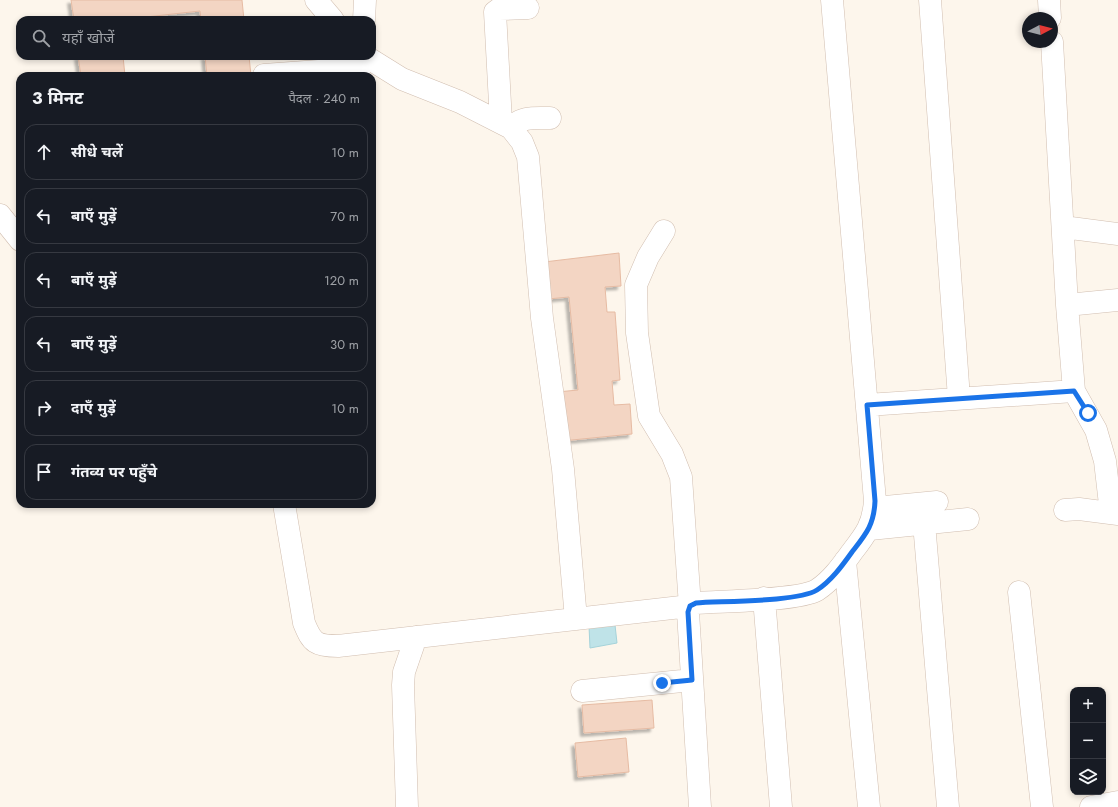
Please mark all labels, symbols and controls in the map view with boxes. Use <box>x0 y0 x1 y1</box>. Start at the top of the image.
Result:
north arrow <box>1022 12 1058 48</box>
search box <box>16 16 376 60</box>
icon: search <box>30 27 52 49</box>
text: यहाँ खोजें <box>62 27 114 49</box>
text: 3 मिनट <box>32 86 83 110</box>
text: पैदल · 240 m <box>288 89 360 108</box>
icon: ahead <box>33 141 55 163</box>
text: सीधे चलें <box>71 141 123 163</box>
text: 10 m <box>331 143 359 162</box>
icon: left <box>33 205 55 227</box>
text: बाएँ मुड़ें <box>71 205 117 227</box>
text: 70 m <box>330 207 359 226</box>
icon: left <box>33 269 55 291</box>
text: बाएँ मुड़ें <box>71 269 117 291</box>
text: 120 m <box>324 271 359 290</box>
icon: left <box>33 333 55 355</box>
text: बाएँ मुड़ें <box>71 333 117 355</box>
text: 30 m <box>330 335 359 354</box>
icon: right <box>33 397 55 419</box>
text: दाएँ मुड़ें <box>71 397 116 419</box>
text: 10 m <box>331 399 359 418</box>
route start <box>1079 404 1097 422</box>
icon: arrive <box>33 461 55 483</box>
text: गंतव्य पर पहुँचे <box>71 461 157 483</box>
route end <box>653 674 671 692</box>
map controls <box>1070 687 1106 795</box>
button: + <box>1070 687 1106 723</box>
button: − <box>1070 723 1106 759</box>
button: layers <box>1070 759 1106 795</box>

